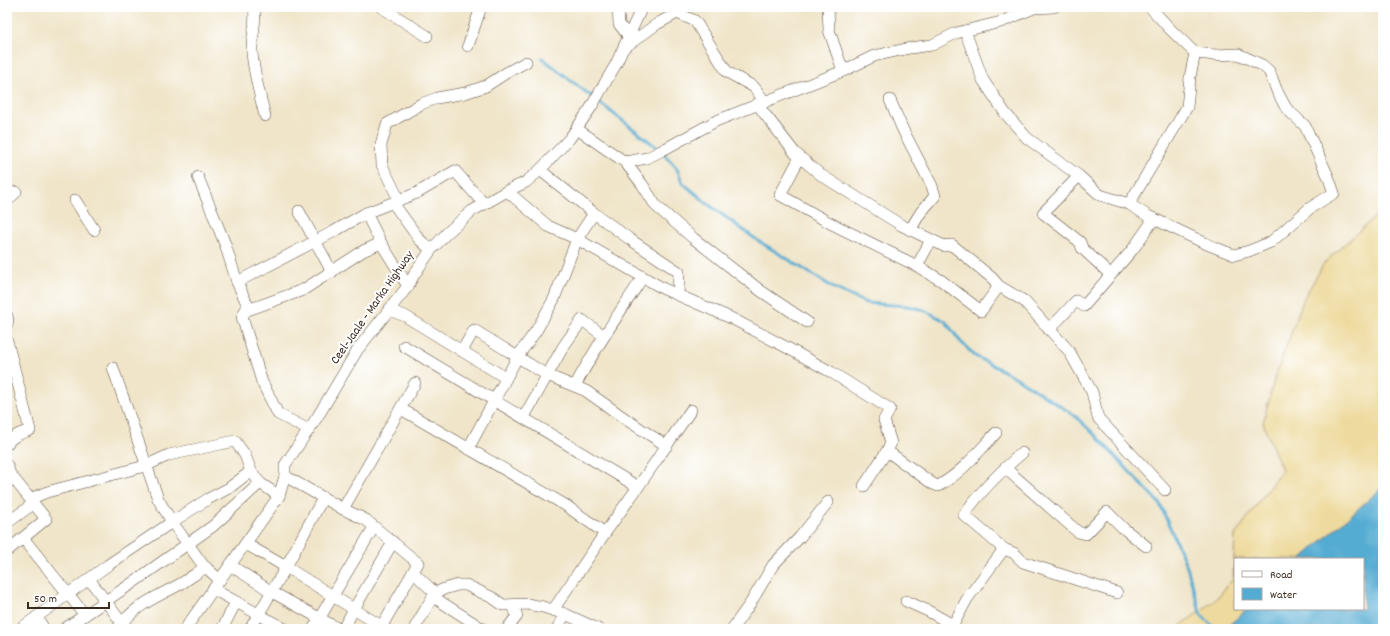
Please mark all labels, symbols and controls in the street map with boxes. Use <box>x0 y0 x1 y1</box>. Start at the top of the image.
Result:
street label: Ceel-Jaale - Marka Highway <box>327 247 420 369</box>
legend <box>1234 558 1364 610</box>
text: Road <box>1270 567 1292 584</box>
scale bar <box>28 584 109 610</box>
text: Water <box>1270 587 1297 604</box>
text: 50 m <box>34 591 57 608</box>

